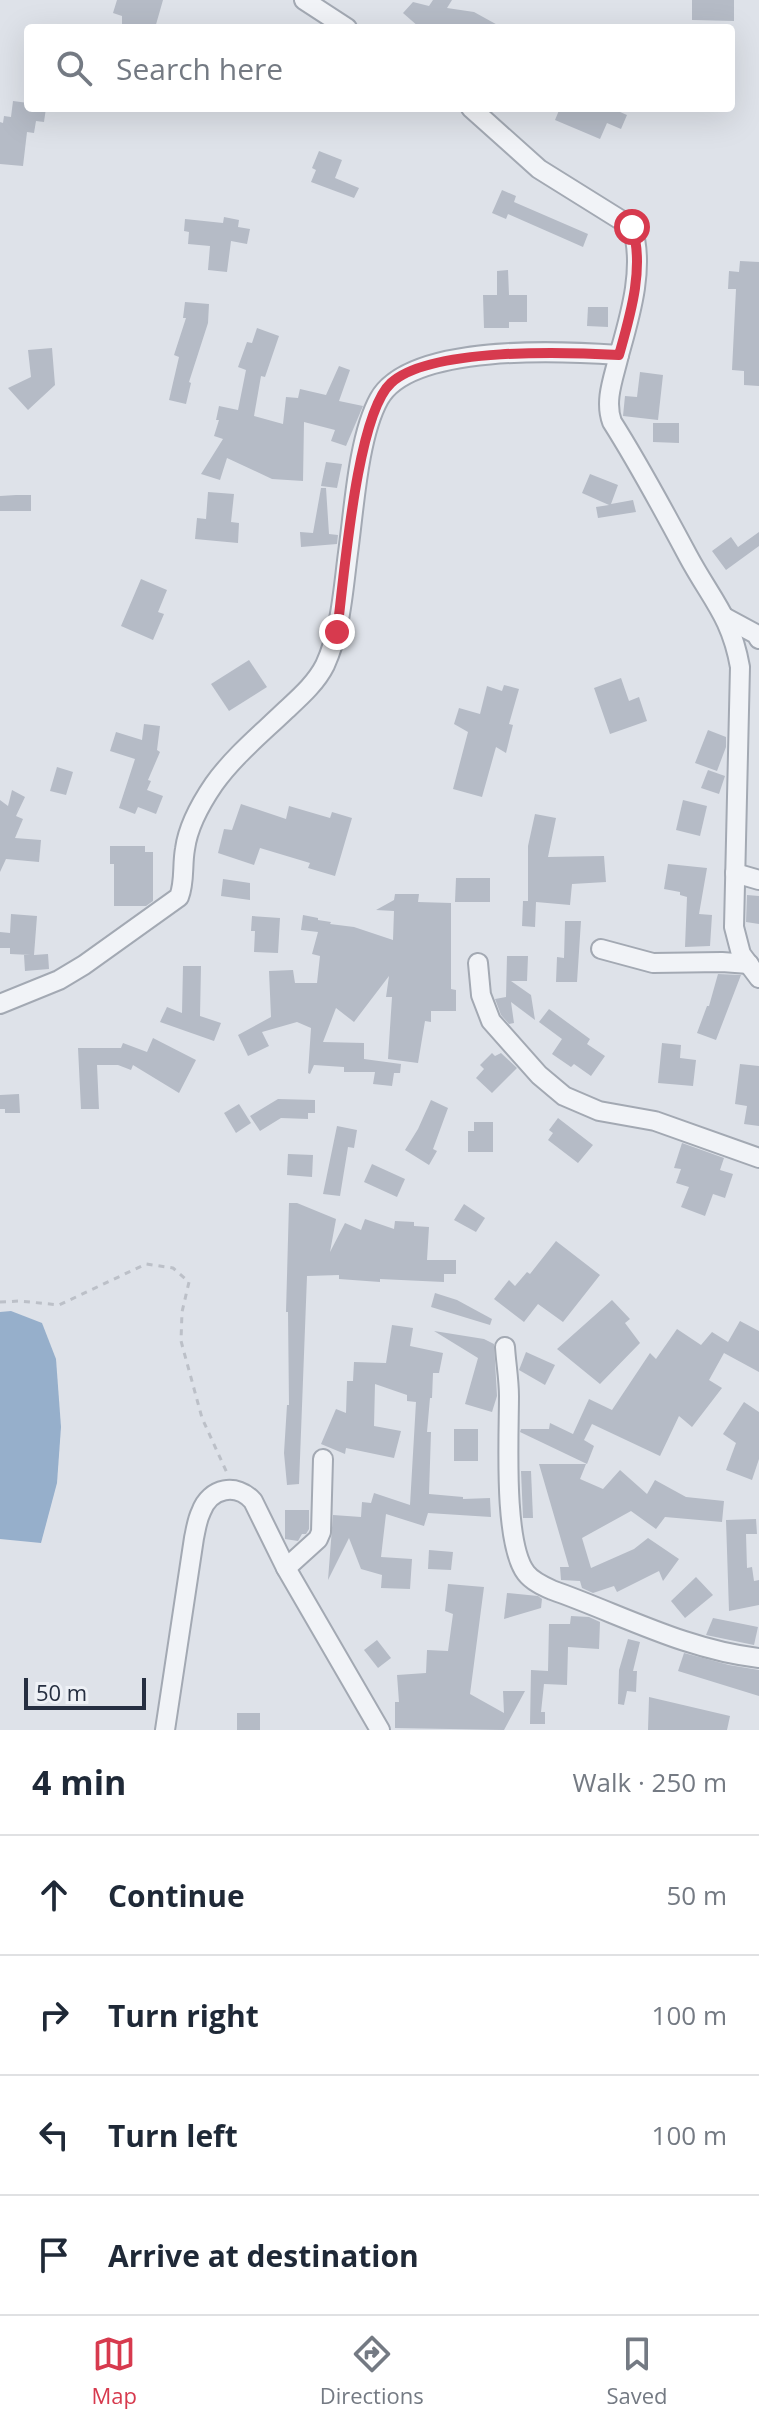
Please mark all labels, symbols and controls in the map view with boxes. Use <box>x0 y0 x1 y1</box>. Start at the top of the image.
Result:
search box <box>24 24 735 112</box>
icon: search <box>52 46 96 90</box>
text: Search here <box>116 48 283 89</box>
route start <box>614 209 650 245</box>
route end <box>319 614 355 650</box>
scale bar <box>24 1674 146 1710</box>
text: 50 m <box>36 1677 87 1707</box>
text: 4 min <box>32 1759 126 1805</box>
text: Walk · 250 m <box>573 1764 727 1800</box>
icon: ahead <box>32 1873 76 1917</box>
text: Continue <box>108 1875 245 1916</box>
text: 50 m <box>666 1877 727 1913</box>
icon: right <box>32 1993 76 2037</box>
text: Turn right <box>108 1995 259 2036</box>
text: 100 m <box>652 1997 727 2033</box>
icon: left <box>32 2113 76 2157</box>
text: Turn left <box>108 2115 238 2156</box>
text: 100 m <box>652 2117 727 2153</box>
icon: arrive <box>32 2233 76 2277</box>
text: Arrive at destination <box>108 2235 419 2276</box>
tab: Map <box>91 2332 137 2410</box>
tab: Directions <box>320 2332 424 2410</box>
tab: Saved <box>606 2332 668 2410</box>

